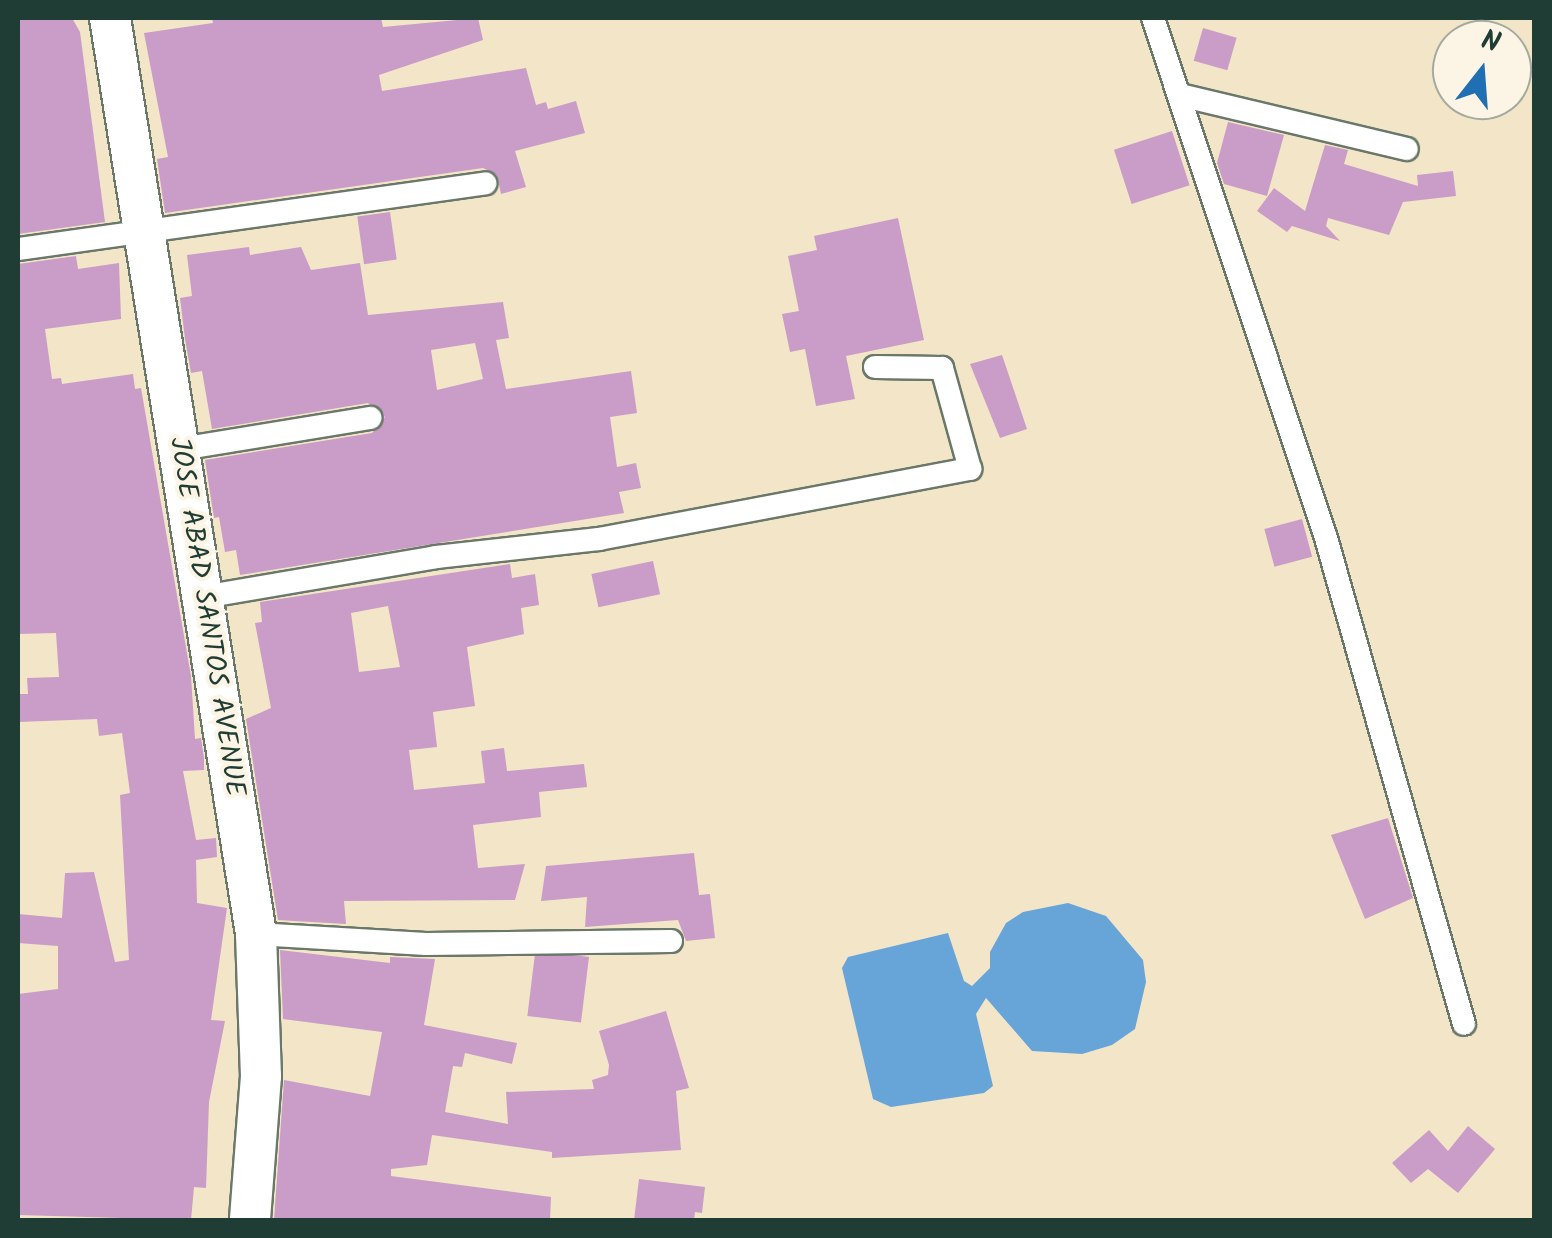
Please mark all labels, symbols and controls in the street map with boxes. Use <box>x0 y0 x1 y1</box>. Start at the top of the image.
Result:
text: N <box>1475 19 1505 67</box>
north arrow <box>1432 20 1532 120</box>
street label: JOSE ABAD SANTOS AVENUE <box>161 435 251 799</box>

